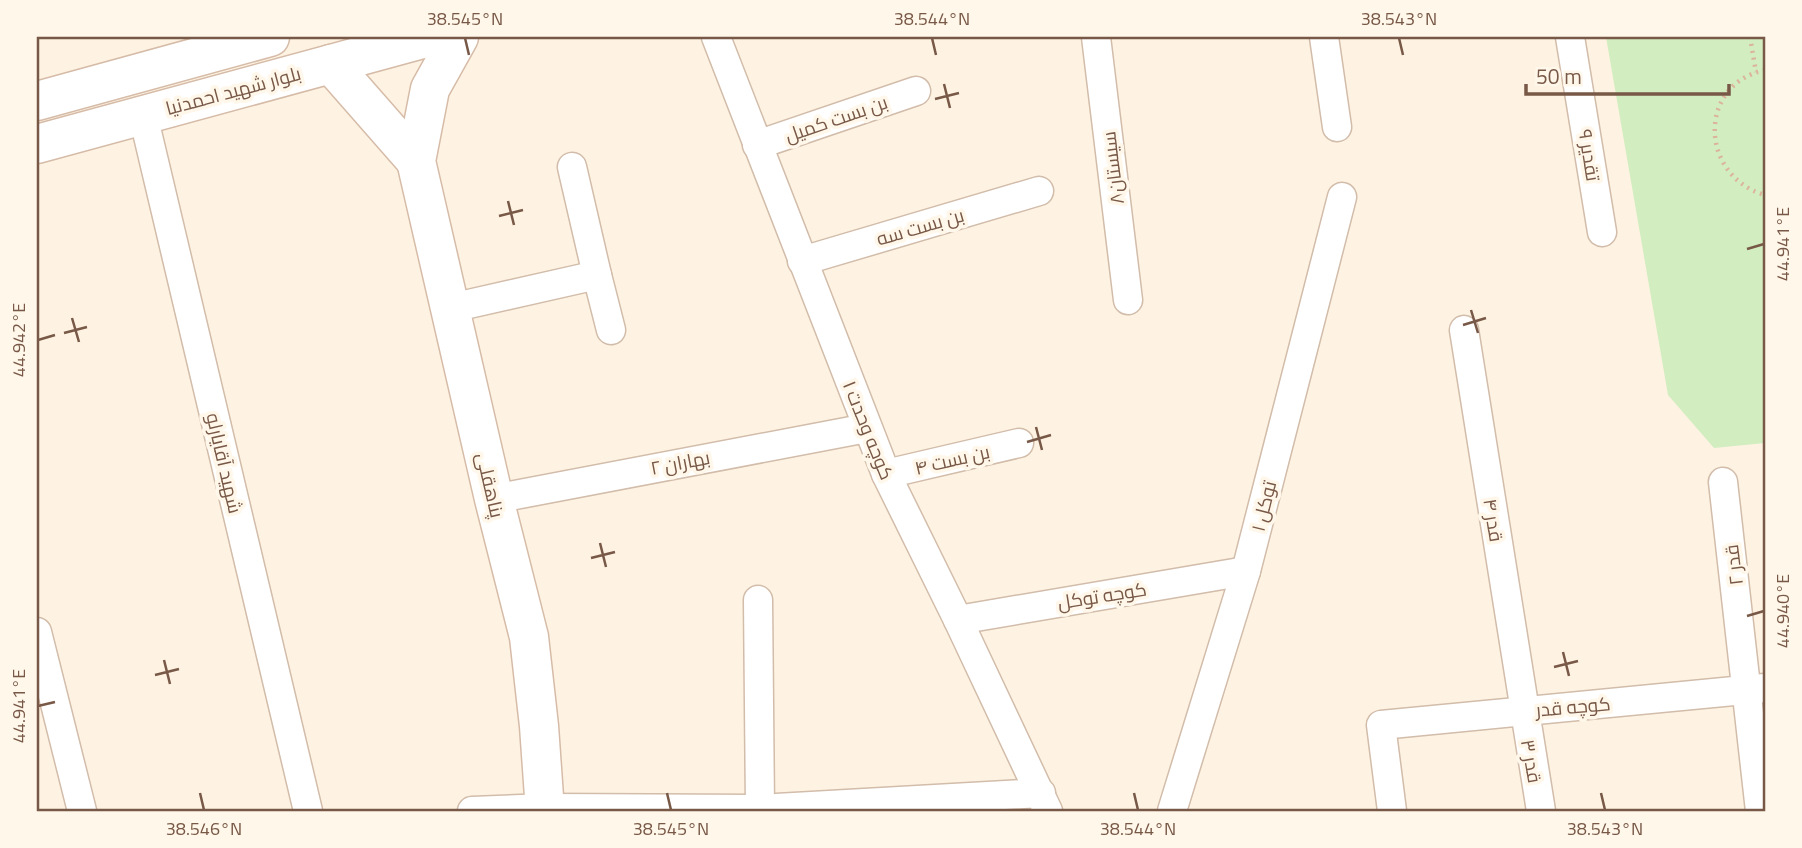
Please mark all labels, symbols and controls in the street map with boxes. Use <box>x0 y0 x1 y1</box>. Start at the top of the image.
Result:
text: 38.545°N <box>427 5 503 32</box>
text: 38.544°N <box>894 5 970 32</box>
text: 38.543°N <box>1361 5 1437 32</box>
scale bar <box>1526 52 1728 96</box>
street label: بلوار شهید احمدنیا <box>162 58 304 122</box>
text: 50 m <box>1536 60 1582 92</box>
street label: بن بست کمیل <box>781 87 891 149</box>
street label: ۹ تقدیر <box>1572 127 1608 183</box>
street label: سیستان۸ <box>1093 130 1131 206</box>
street label: بن بست سه <box>873 200 967 252</box>
text: 44.941°E <box>1769 207 1796 281</box>
text: 44.942°E <box>5 303 32 377</box>
street label: کوچه وحدت ۱ <box>836 376 902 484</box>
street label: شهید آقایارلو <box>199 410 251 516</box>
street label: بن بست ۴ <box>912 436 992 482</box>
street label: بهاران ۲ <box>648 442 712 482</box>
street label: پناهقلی <box>469 450 513 520</box>
street label: توکل ۱ <box>1243 478 1283 534</box>
street label: قدر ۴ <box>1476 496 1512 544</box>
street label: قدر ۲ <box>1716 543 1750 587</box>
street label: کوچه توکل <box>1055 574 1149 616</box>
text: 44.940°E <box>1769 574 1796 648</box>
text: 44.941°E <box>5 669 32 743</box>
street label: کوچه قدر <box>1533 688 1612 724</box>
street label: قدر ۳ <box>1514 737 1550 785</box>
text: 38.546°N <box>166 815 242 842</box>
text: 38.545°N <box>633 815 709 842</box>
text: 38.544°N <box>1100 815 1176 842</box>
text: 38.543°N <box>1567 815 1643 842</box>

